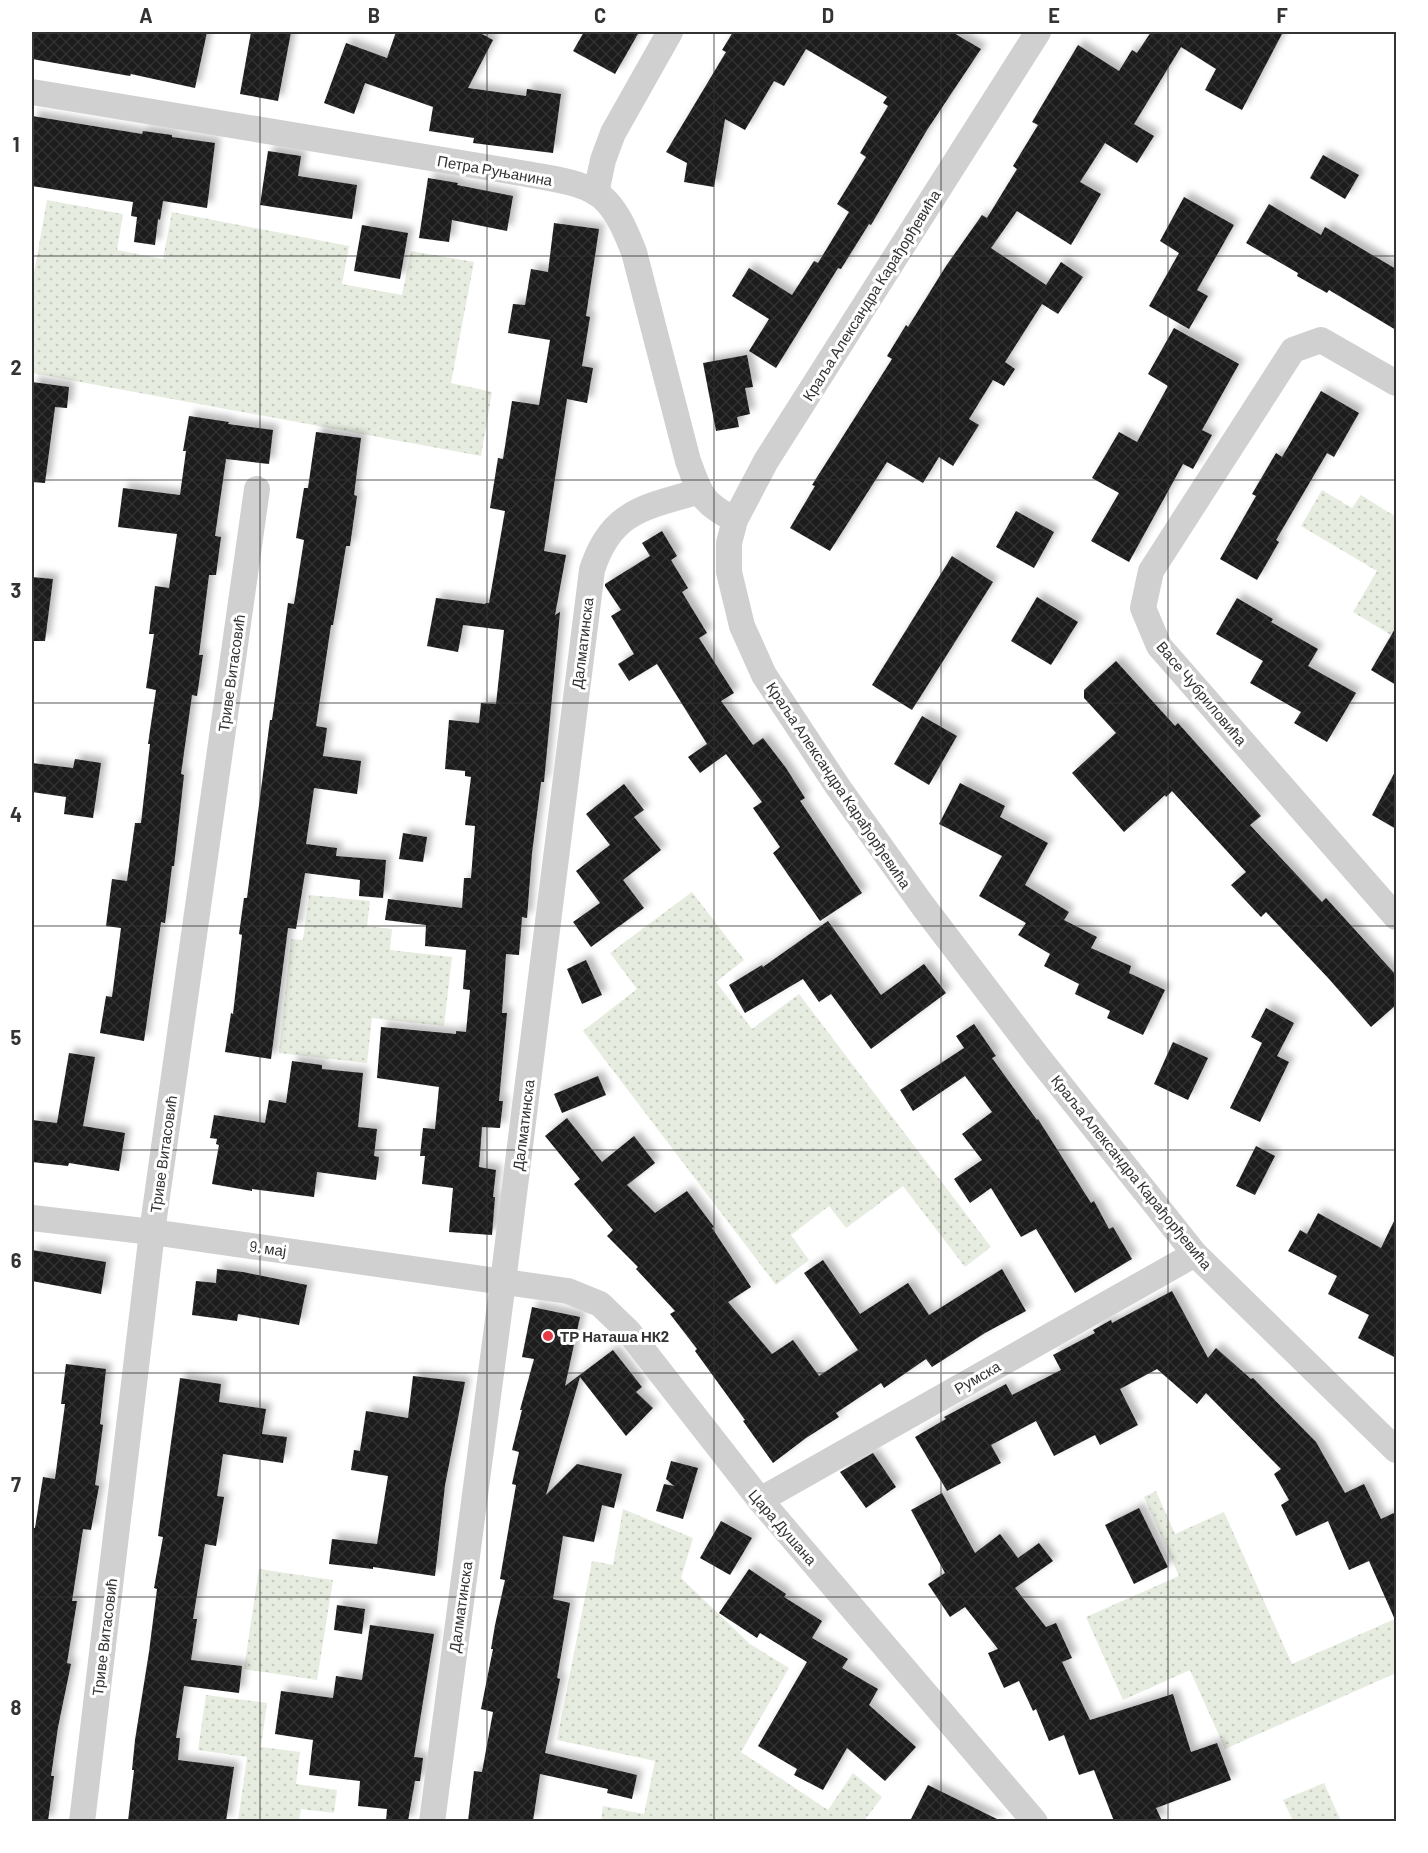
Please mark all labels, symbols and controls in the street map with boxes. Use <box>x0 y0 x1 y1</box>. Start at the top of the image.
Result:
text: A <box>139 3 153 27</box>
text: B <box>368 3 380 27</box>
text: C <box>594 3 606 27</box>
text: D <box>822 3 834 27</box>
text: E <box>1048 3 1060 27</box>
text: F <box>1276 3 1288 27</box>
text: 1 <box>12 132 20 156</box>
street label: Петра Руњанина <box>436 151 555 189</box>
street label: Краља Александра Карађорђевића <box>798 186 944 404</box>
text: 2 <box>10 355 22 379</box>
text: 3 <box>11 578 21 602</box>
street label: Далматинска <box>567 596 597 690</box>
street label: Триве Витасовић <box>214 613 248 733</box>
street label: Васе Чубриловића <box>1153 637 1251 749</box>
street label: Краља Александра Карађорђевића <box>763 678 915 892</box>
text: 4 <box>10 802 22 826</box>
text: 5 <box>11 1025 22 1049</box>
street label: Краља Александра Карађорђевића <box>1048 1071 1217 1273</box>
street label: Далматинска <box>508 1078 538 1172</box>
street label: Триве Витасовић <box>146 1094 180 1214</box>
street label: 9. мај <box>248 1237 288 1259</box>
text: 6 <box>11 1248 22 1272</box>
place label: ТР Наташа НК2 <box>560 1327 669 1345</box>
marker: ТР Наташа НК2 <box>541 1329 555 1343</box>
street label: Румска <box>951 1356 1004 1397</box>
text: 7 <box>11 1472 21 1496</box>
street label: Цара Душана <box>745 1485 821 1569</box>
street label: Далматинска <box>445 1560 475 1654</box>
street label: Триве Витасовић <box>88 1577 120 1697</box>
text: 8 <box>11 1695 22 1719</box>

